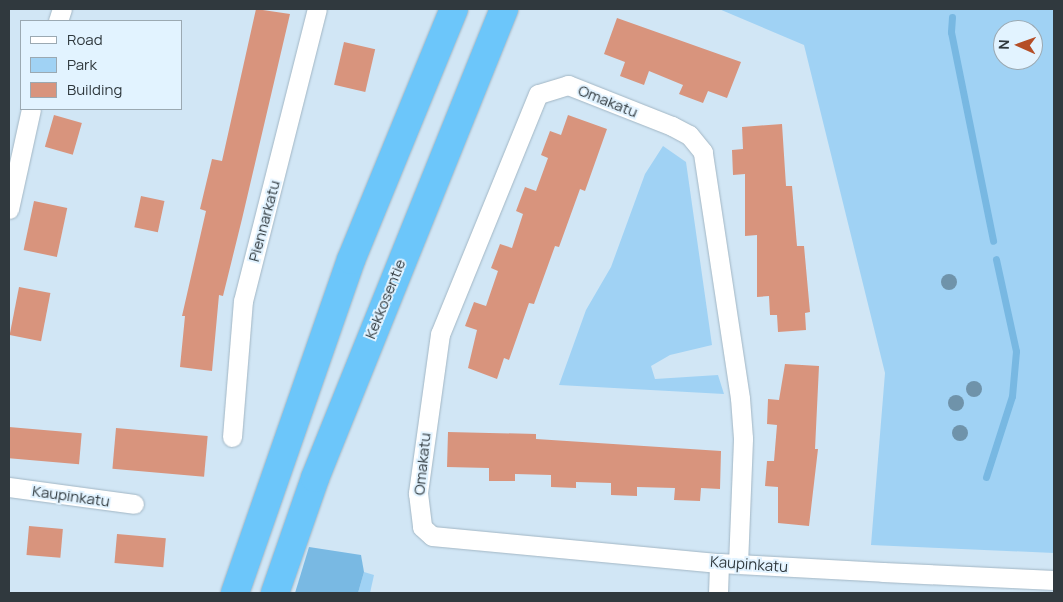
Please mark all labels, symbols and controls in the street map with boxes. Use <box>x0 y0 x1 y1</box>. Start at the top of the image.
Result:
legend <box>20 20 182 110</box>
north arrow <box>993 20 1043 70</box>
text: Road <box>67 29 103 50</box>
text: N <box>994 39 1013 50</box>
text: Park <box>67 54 97 75</box>
text: Building <box>67 79 122 100</box>
street label: Omakatu <box>576 81 640 121</box>
street label: Piennarkatu <box>245 178 283 264</box>
street label: Kekkosentie <box>361 257 409 341</box>
street label: Omakatu <box>410 432 434 496</box>
street label: Kaupinkatu <box>31 482 111 510</box>
street label: Kaupinkatu <box>709 552 789 576</box>

